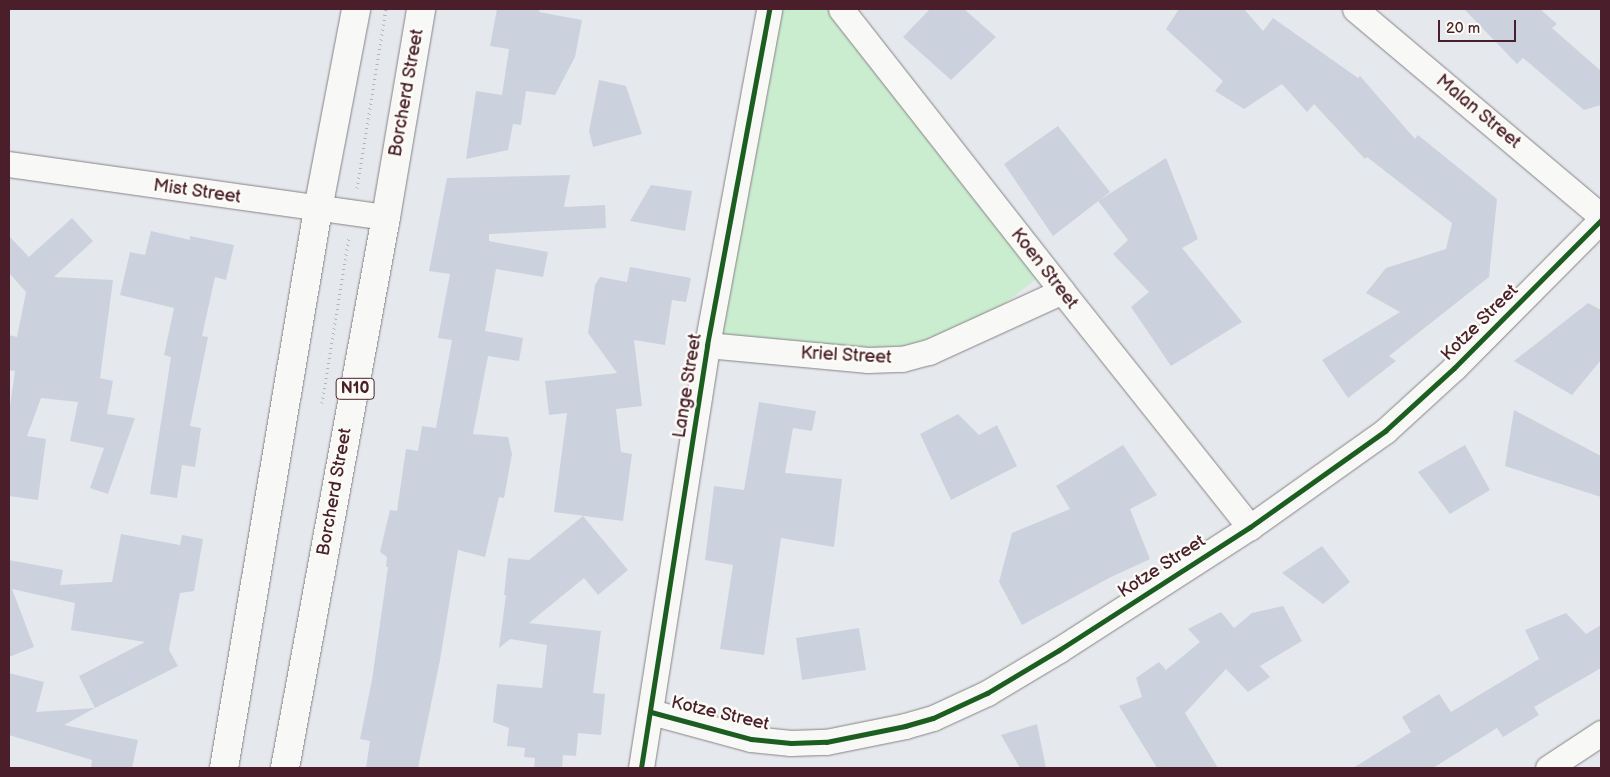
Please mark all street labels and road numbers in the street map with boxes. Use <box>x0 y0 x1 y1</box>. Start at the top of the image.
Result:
street label: Borcherd Street <box>385 27 429 159</box>
street label: Malan Street <box>1431 70 1525 154</box>
street label: Mist Street <box>152 175 242 209</box>
street label: Koen Street <box>1006 224 1082 314</box>
street label: Kotze Street <box>1437 280 1523 366</box>
street label: Lange Street <box>669 332 707 440</box>
street label: Kriel Street <box>800 343 892 369</box>
road number: N10 <box>335 376 375 402</box>
street label: Borcherd Street <box>313 426 357 558</box>
street label: Kotze Street <box>1114 531 1210 603</box>
street label: Kotze Street <box>669 692 771 736</box>

